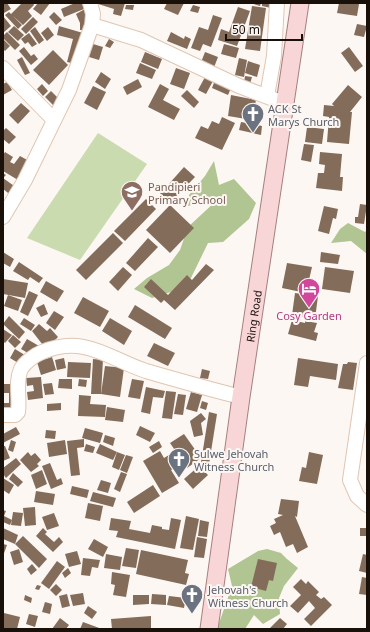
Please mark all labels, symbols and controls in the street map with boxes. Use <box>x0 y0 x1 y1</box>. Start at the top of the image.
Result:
scale bar <box>226 16 302 42</box>
text: 50 m <box>232 21 260 38</box>
church icon: ACK St Marys Church <box>240 101 266 134</box>
place label: ACK St Marys Church <box>268 101 339 129</box>
school or university icon: Pandipieri Primary School <box>119 179 145 212</box>
place label: Pandipieri Primary School <box>148 179 226 207</box>
hotel icon: Cosy Garden <box>296 276 322 309</box>
street label: Ring Road <box>242 289 264 343</box>
place label: Cosy Garden <box>276 308 342 323</box>
church icon: Sulwe Jehovah Witness Church <box>166 446 192 479</box>
place label: Sulwe Jehovah Witness Church <box>194 446 274 474</box>
church icon: Jehovah's Witness Church <box>179 582 205 615</box>
place label: Jehovah's Witness Church <box>207 582 288 610</box>

